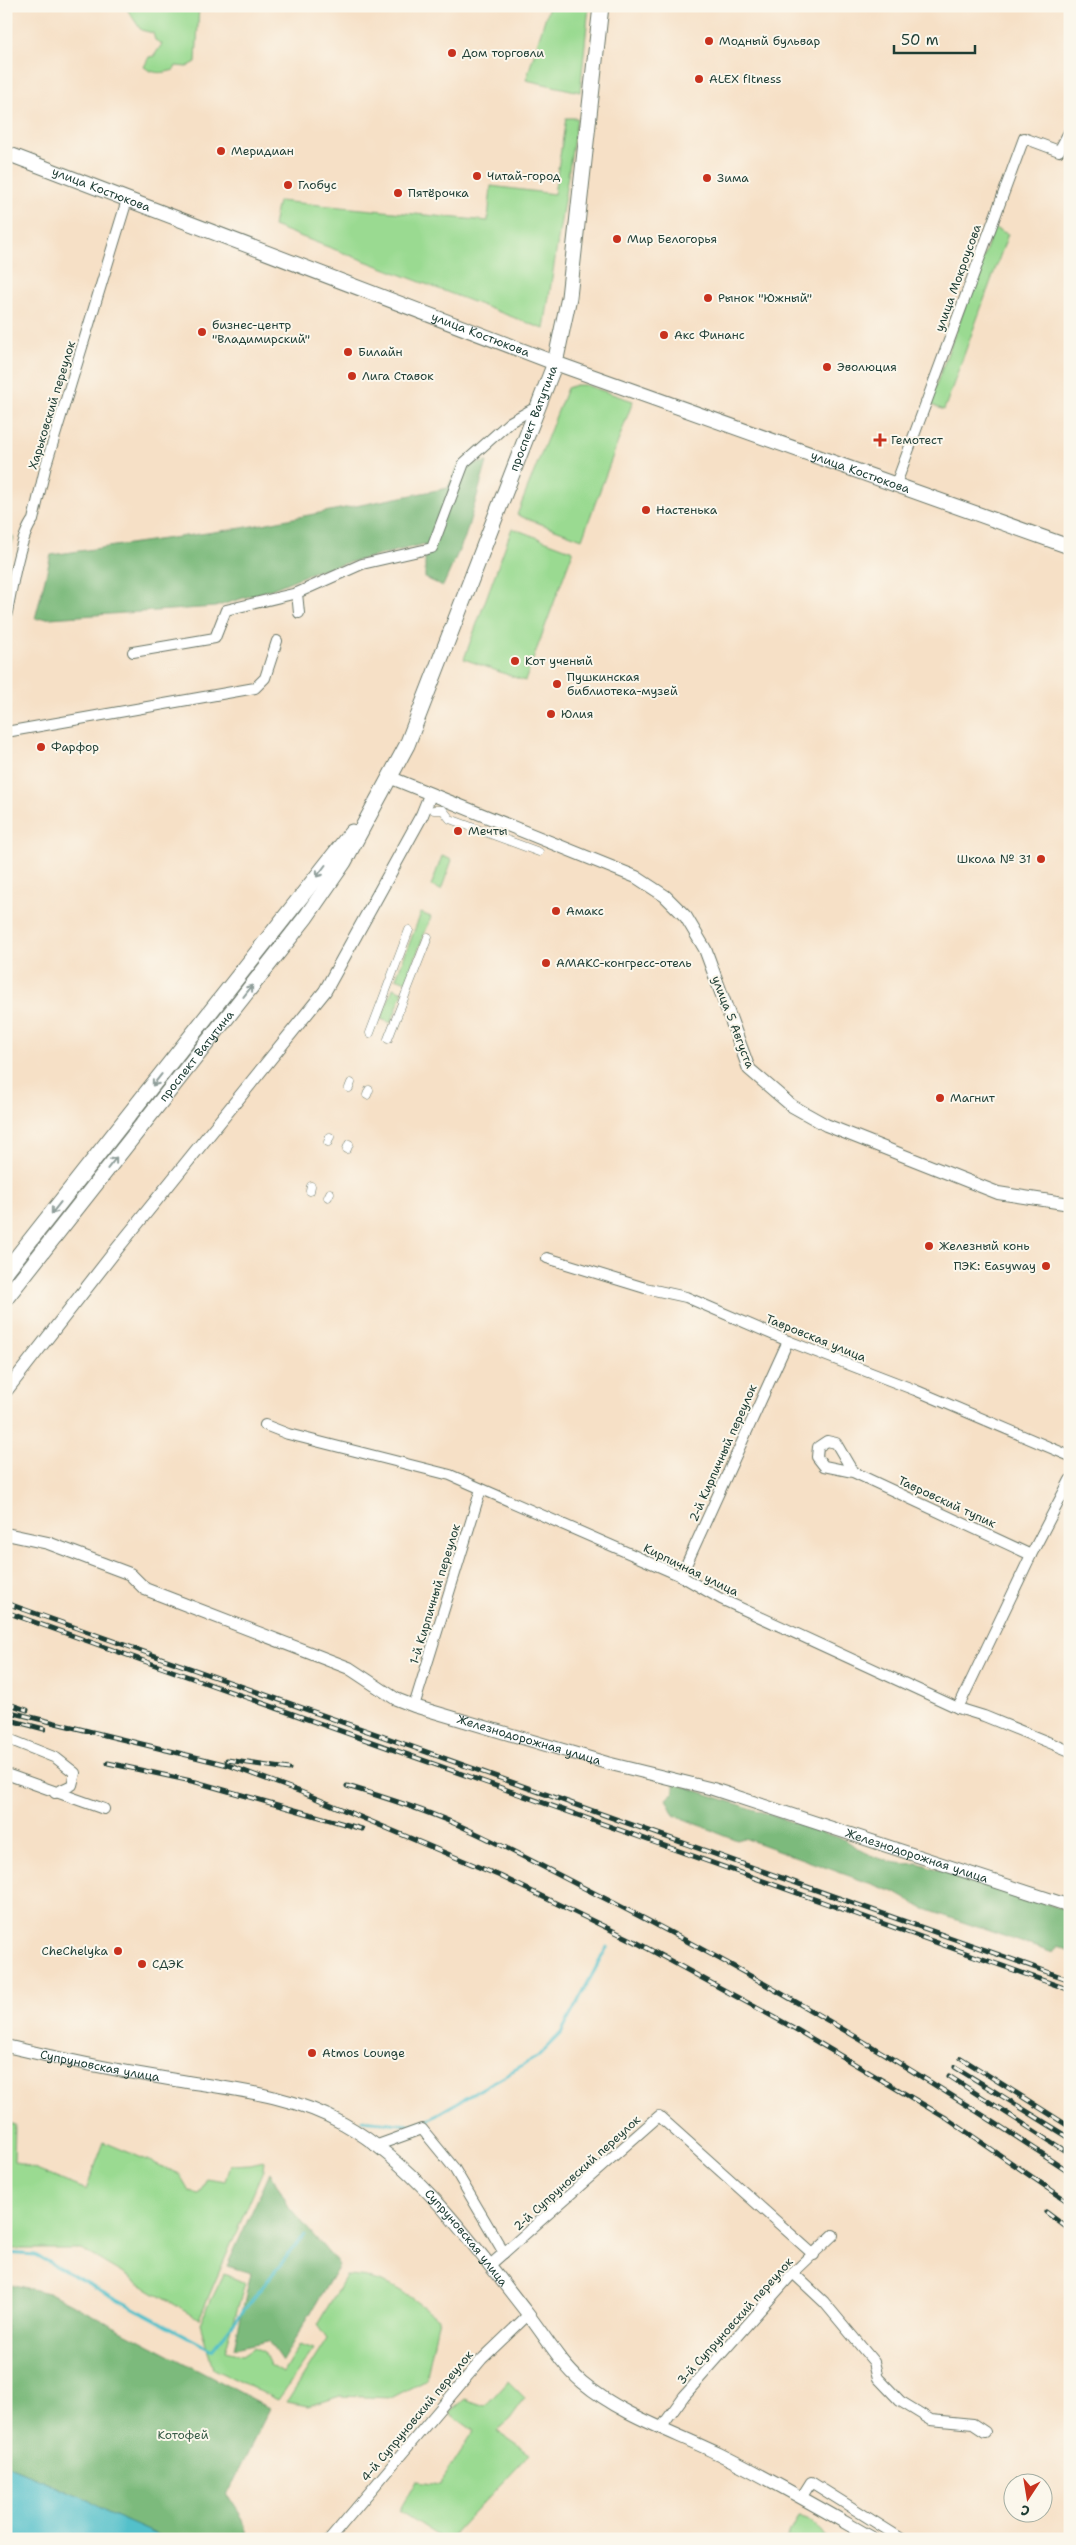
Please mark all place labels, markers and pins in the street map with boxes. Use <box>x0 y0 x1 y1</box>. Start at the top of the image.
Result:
place label: Модный бульвар <box>719 33 821 49</box>
marker: Модный бульвар <box>703 35 715 47</box>
place label: Дом торговли <box>462 45 544 61</box>
marker: Дом торговли <box>446 47 458 59</box>
place label: ALEX fitness <box>709 71 782 87</box>
marker: ALEX fitness <box>693 73 705 85</box>
place label: Меридиан <box>231 143 294 159</box>
marker: Меридиан <box>215 145 227 157</box>
place label: Читай-город <box>487 168 561 184</box>
marker: Читай-город <box>471 170 483 182</box>
place label: Зима <box>717 170 749 186</box>
marker: Зима <box>701 172 713 184</box>
place label: Глобус <box>298 177 337 193</box>
marker: Глобус <box>282 179 294 191</box>
place label: Пятёрочка <box>408 185 469 201</box>
marker: Пятёрочка <box>392 187 404 199</box>
place label: Мир Белогорья <box>627 231 717 247</box>
marker: Мир Белогорья <box>611 233 623 245</box>
place label: Рынок "Южный" <box>718 290 812 306</box>
marker: Рынок "Южный" <box>702 292 714 304</box>
place label: бизнес-центр "Владимирский" <box>212 317 310 347</box>
marker: бизнес-центр "Владимирский" <box>196 326 208 338</box>
place label: Акс Финанс <box>674 327 745 343</box>
marker: Акс Финанс <box>658 329 670 341</box>
place label: Билайн <box>358 344 403 360</box>
marker: Билайн <box>342 346 354 358</box>
place label: Эволюция <box>837 359 897 375</box>
marker: Эволюция <box>821 361 833 373</box>
place label: Лига Ставок <box>362 368 434 384</box>
marker: Лига Ставок <box>346 370 358 382</box>
place label: Гемотест <box>891 432 944 448</box>
marker: Гемотест <box>873 433 887 447</box>
place label: Настенька <box>656 502 718 518</box>
marker: Настенька <box>640 504 652 516</box>
place label: Кот ученый <box>525 653 593 669</box>
marker: Кот ученый <box>509 655 521 667</box>
place label: Пушкинская библиотека-музей <box>567 669 678 699</box>
marker: Пушкинская библиотека-музей <box>551 678 563 690</box>
place label: Юлия <box>561 706 593 722</box>
marker: Юлия <box>545 708 557 720</box>
place label: Фарфор <box>51 739 99 755</box>
marker: Фарфор <box>35 741 47 753</box>
place label: Мечты <box>468 823 508 839</box>
marker: Мечты <box>452 825 464 837</box>
place label: Школа № 31 <box>957 851 1031 867</box>
marker: Школа № 31 <box>1035 853 1047 865</box>
place label: Амакс <box>566 903 604 919</box>
marker: Амакс <box>550 905 562 917</box>
place label: АМАКС-конгресс-отель <box>556 955 692 971</box>
marker: АМАКС-конгресс-отель <box>540 957 552 969</box>
place label: Магнит <box>950 1090 996 1106</box>
marker: Магнит <box>934 1092 946 1104</box>
place label: Железный конь <box>939 1238 1030 1254</box>
marker: Железный конь <box>923 1240 935 1252</box>
place label: ПЭК: Easyway <box>954 1258 1036 1274</box>
marker: ПЭК: Easyway <box>1040 1260 1052 1272</box>
place label: CheChelyka <box>41 1943 109 1959</box>
marker: CheChelyka <box>112 1945 124 1957</box>
place label: СДЭК <box>152 1956 184 1972</box>
marker: СДЭК <box>136 1958 148 1970</box>
place label: Atmos Lounge <box>322 2045 405 2061</box>
marker: Atmos Lounge <box>306 2047 318 2059</box>

